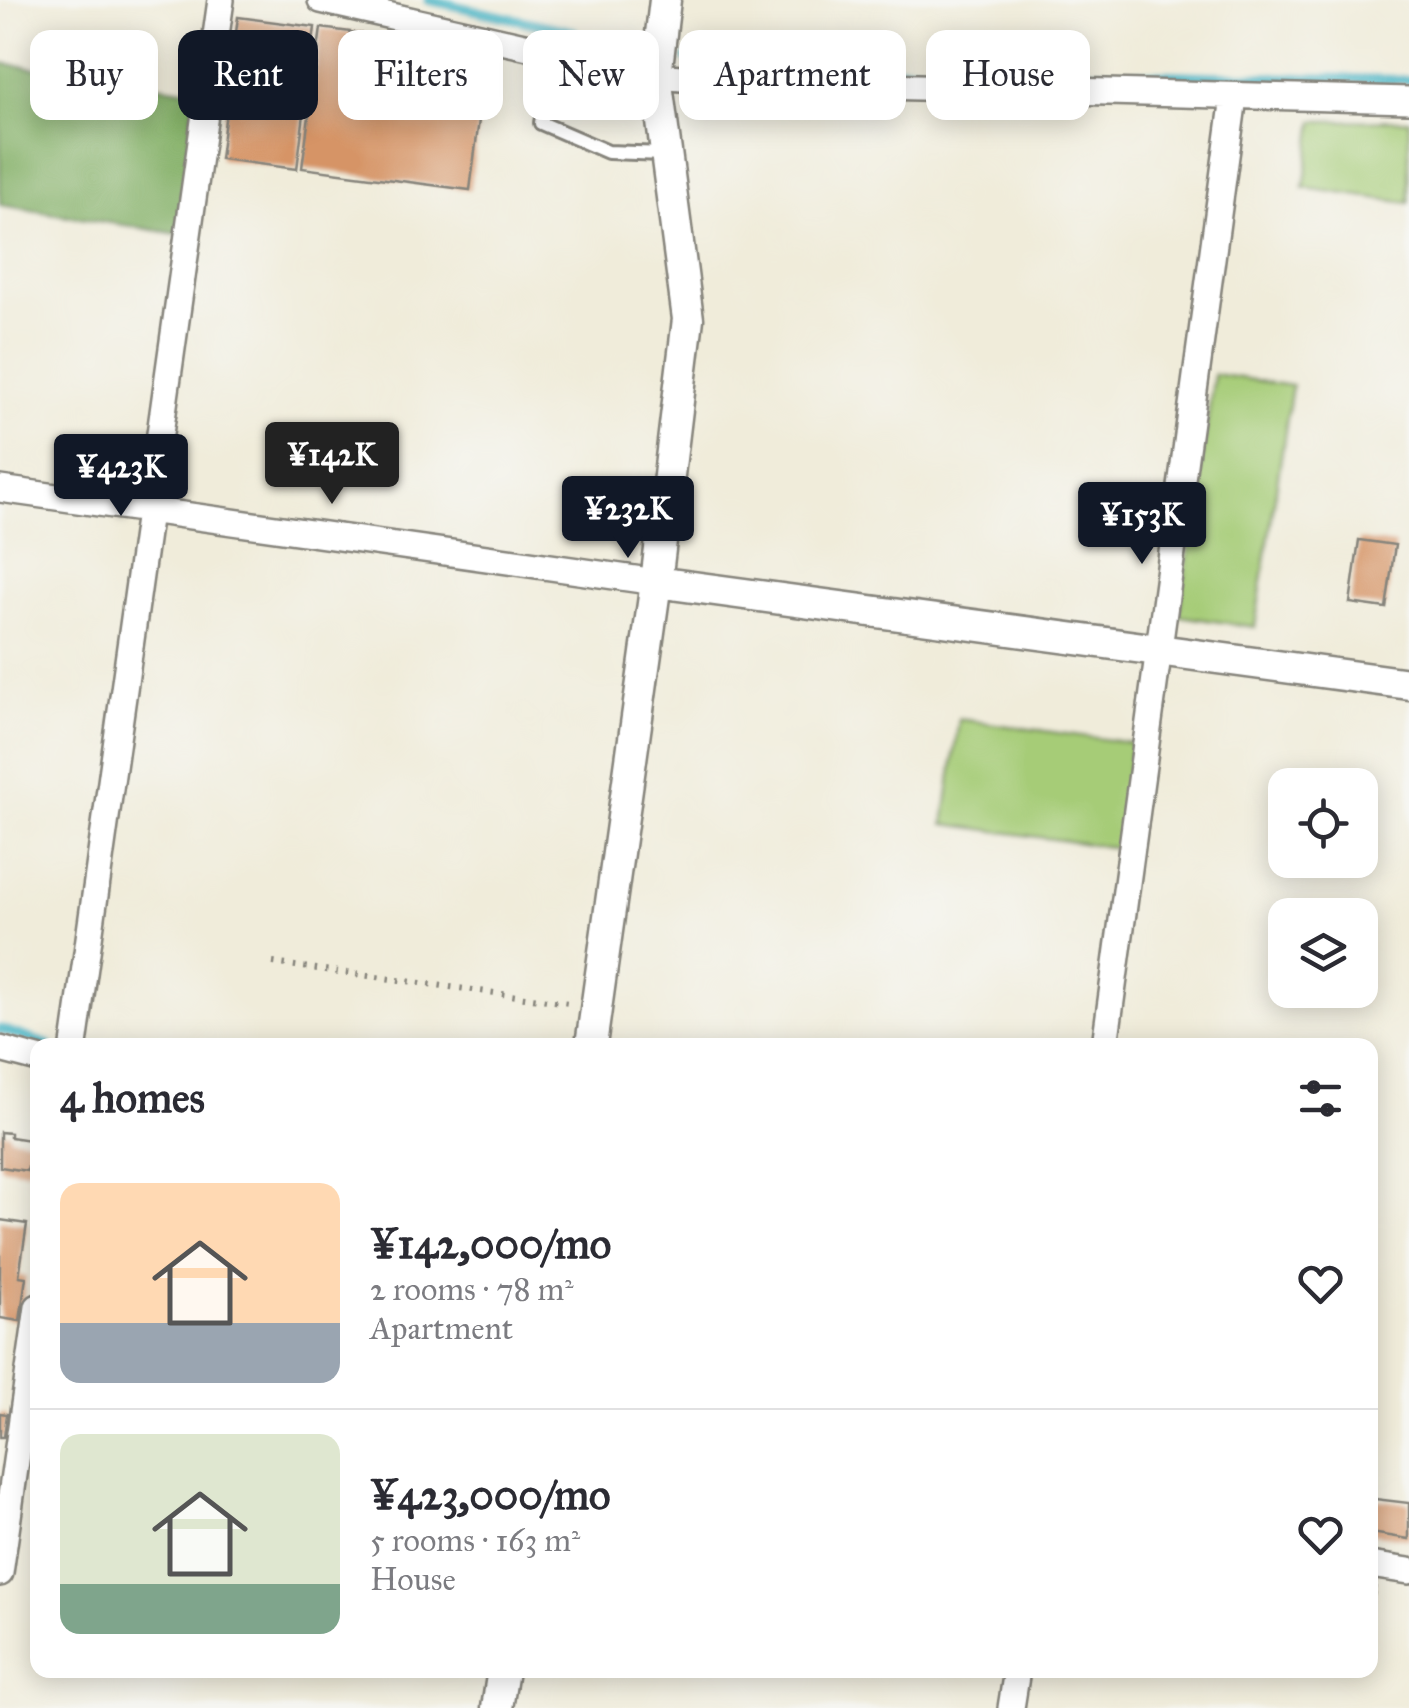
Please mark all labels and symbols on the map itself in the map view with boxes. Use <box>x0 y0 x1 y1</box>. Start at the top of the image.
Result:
pin: ¥142K <box>262 422 402 507</box>
pin: ¥423K <box>51 434 191 519</box>
pin: ¥232K <box>558 476 698 561</box>
pin: ¥153K <box>1072 482 1212 567</box>

